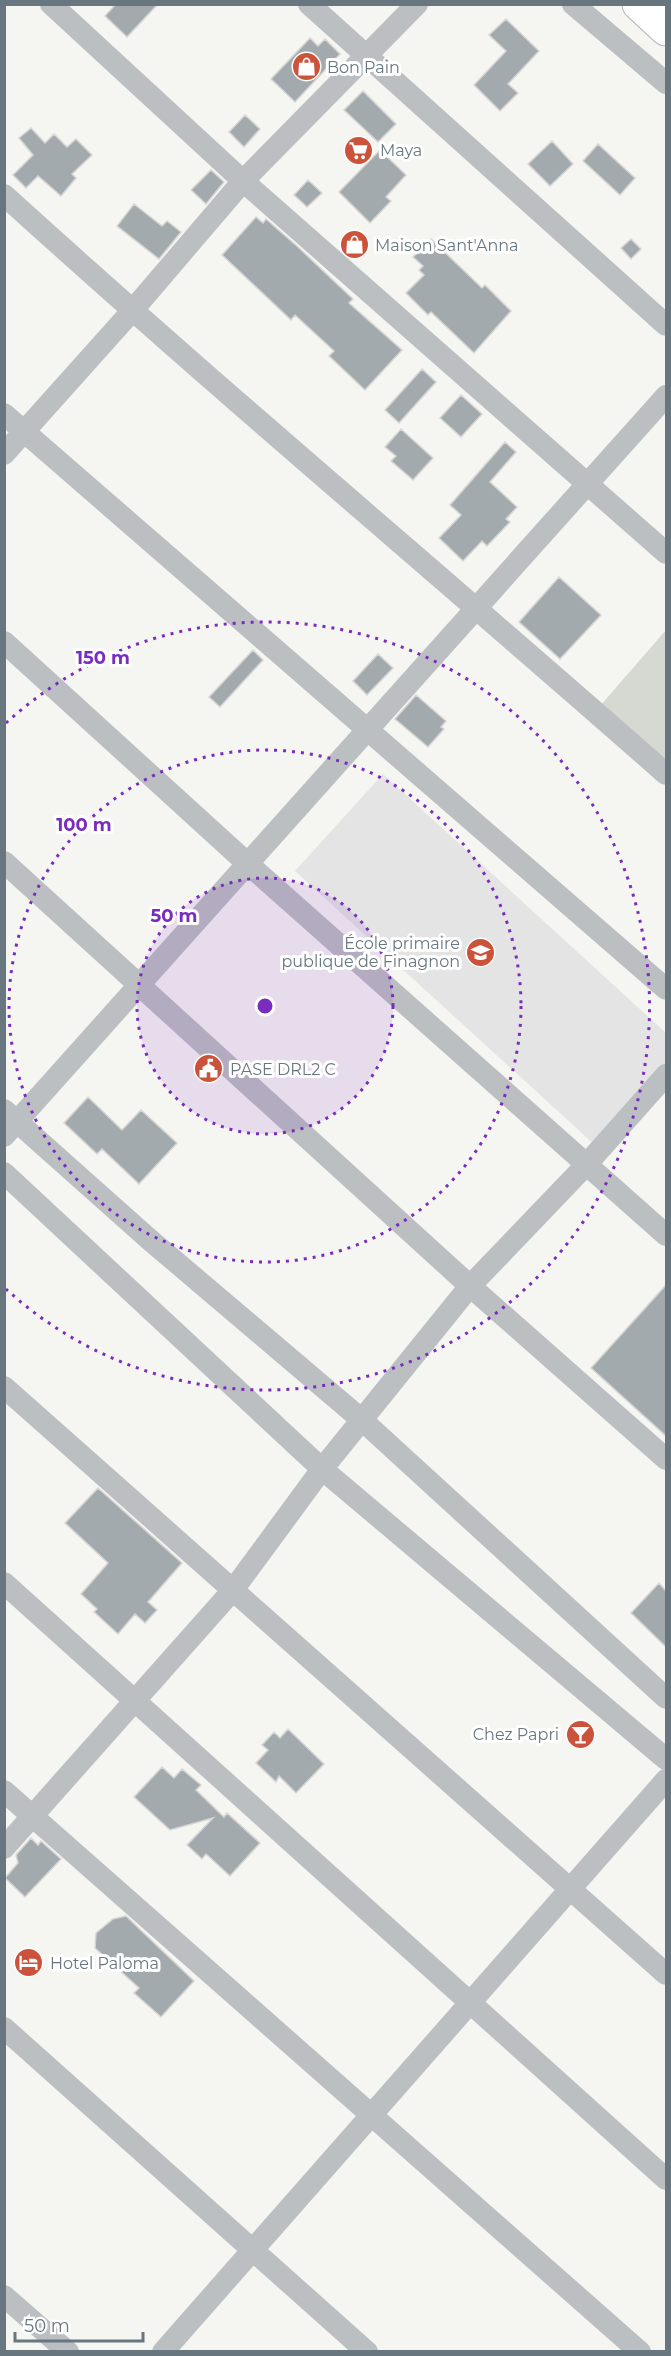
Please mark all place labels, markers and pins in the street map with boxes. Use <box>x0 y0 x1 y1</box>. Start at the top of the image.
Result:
shop icon: Bon Pain <box>290 51 322 83</box>
place label: Bon Pain <box>327 58 400 77</box>
supermarket icon: Maya <box>343 134 375 166</box>
place label: Maya <box>380 141 422 160</box>
shop icon: Maison Sant'Anna <box>338 229 370 261</box>
place label: Maison Sant'Anna <box>375 236 519 255</box>
place label: École primaire publique de Finagnon <box>281 934 460 971</box>
school or university icon: École primaire publique de Finagnon <box>465 936 497 968</box>
centre of rings <box>255 996 275 1016</box>
public building icon: PASE DRL2 C <box>193 1053 225 1085</box>
place label: PASE DRL2 C <box>230 1060 336 1079</box>
bar icon: Chez Papri <box>564 1718 596 1750</box>
place label: Chez Papri <box>473 1725 559 1744</box>
hotel icon: Hotel Paloma <box>13 1947 45 1979</box>
place label: Hotel Paloma <box>50 1954 159 1973</box>

